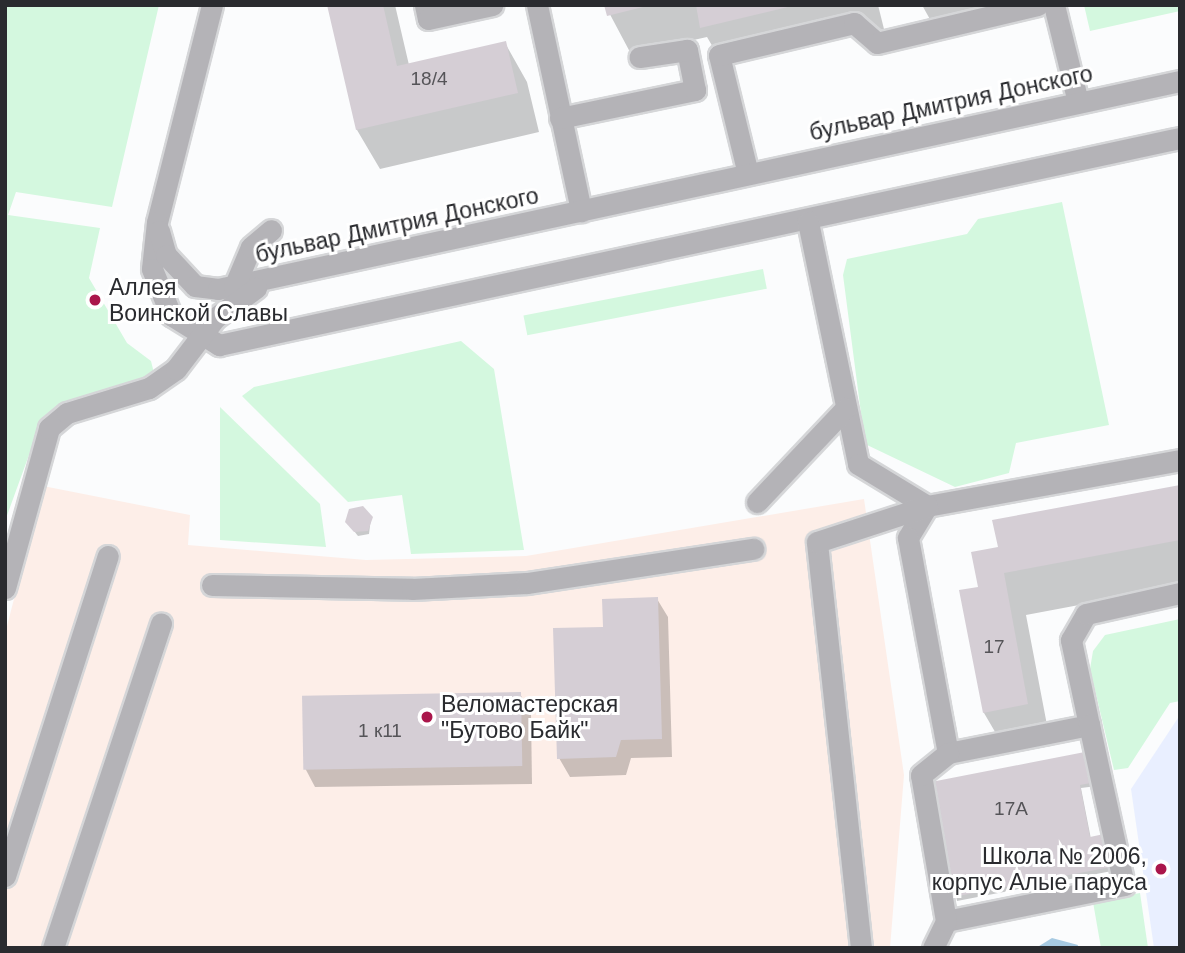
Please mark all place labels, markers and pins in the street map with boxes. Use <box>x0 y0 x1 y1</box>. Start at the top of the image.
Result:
place label: Аллея Воинской Славы <box>109 273 288 327</box>
marker: Аллея Воинской Славы <box>87 292 103 308</box>
place label: Веломастерская "Бутово Байк" <box>441 690 618 744</box>
marker: Веломастерская "Бутово Байк" <box>419 709 435 725</box>
place label: Школа № 2006, корпус Алые паруса <box>932 842 1147 896</box>
marker: Школа № 2006, корпус Алые паруса <box>1153 861 1169 877</box>

